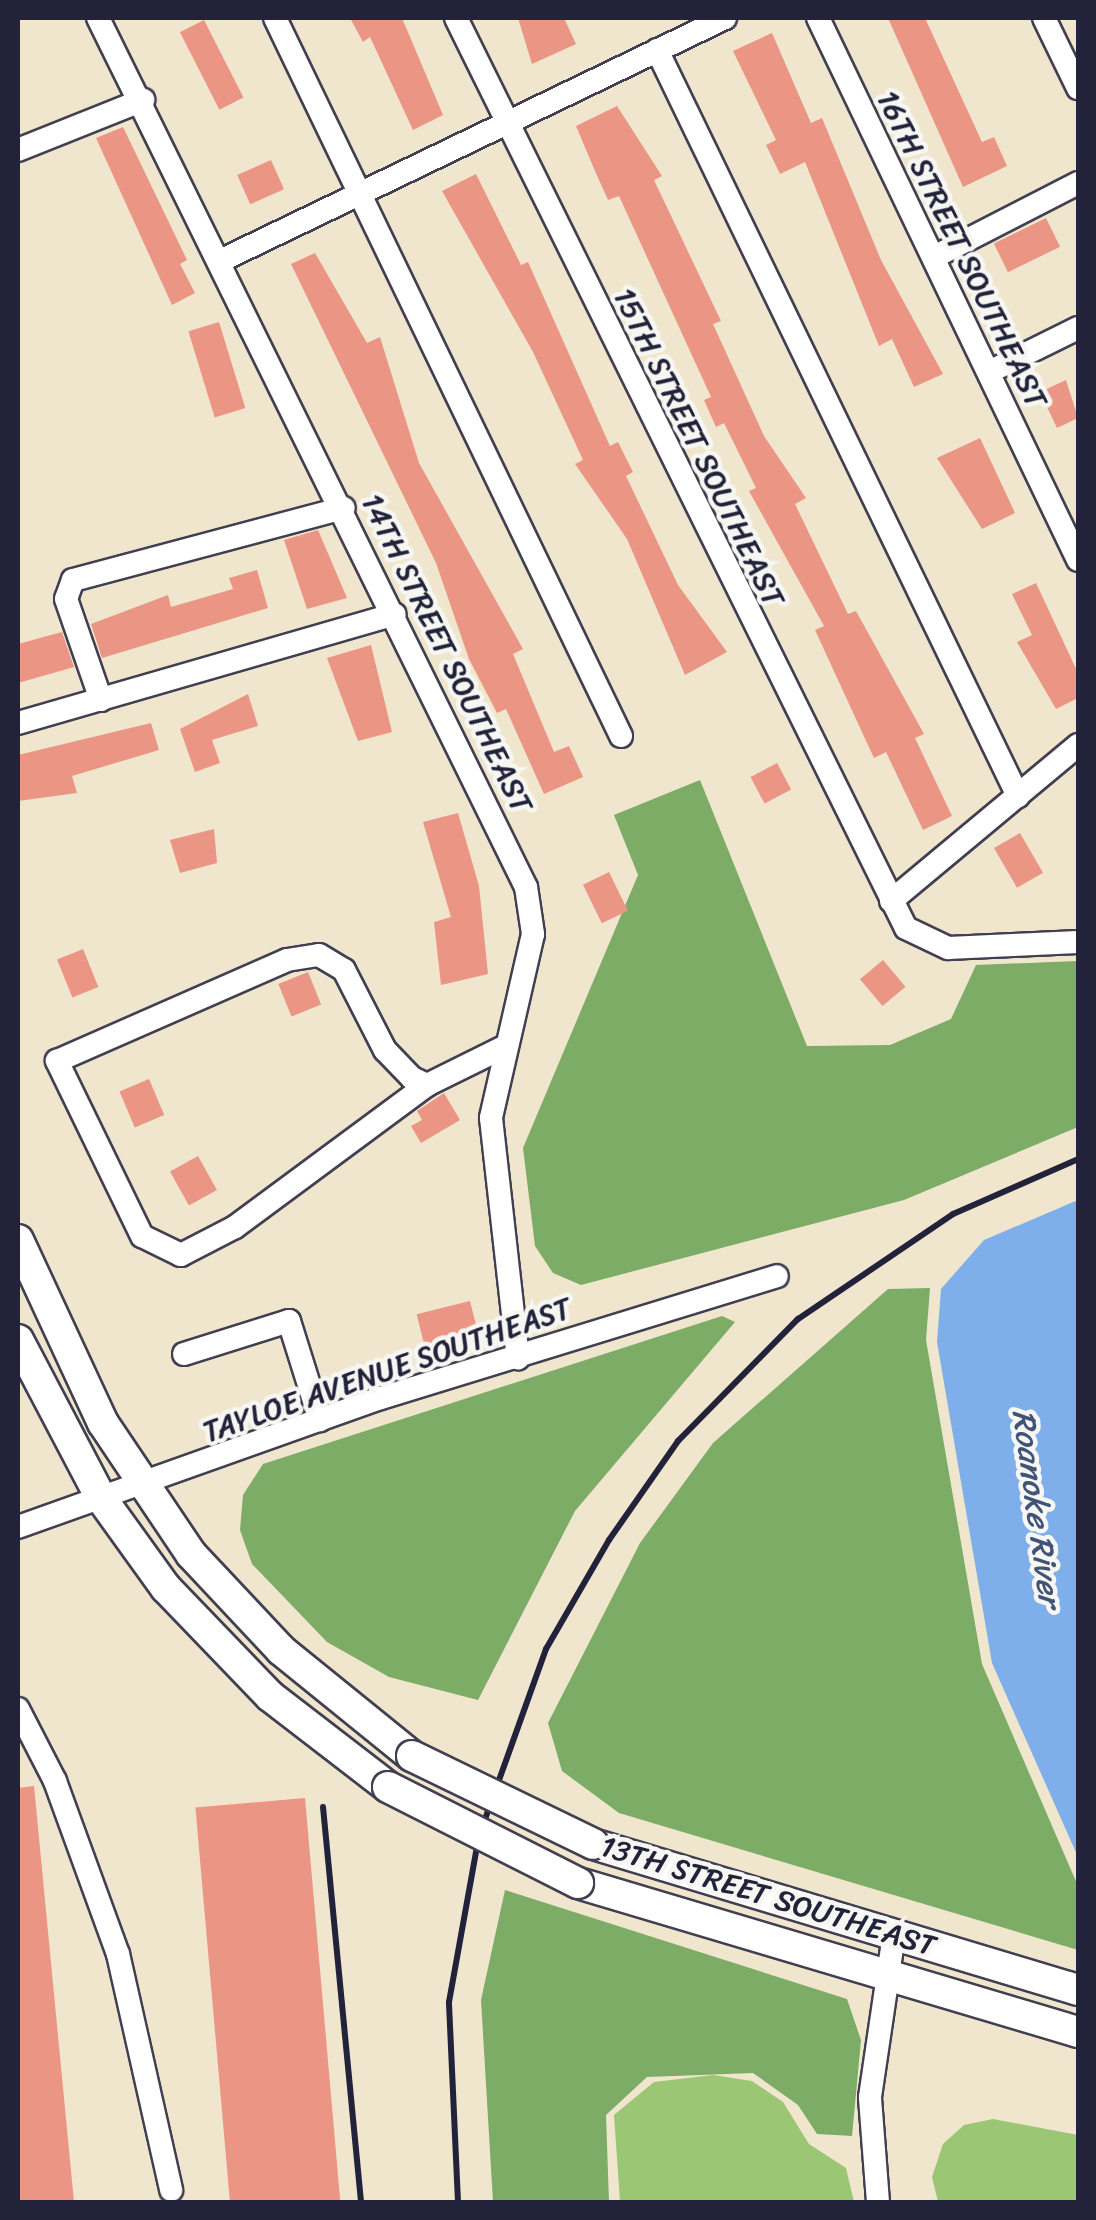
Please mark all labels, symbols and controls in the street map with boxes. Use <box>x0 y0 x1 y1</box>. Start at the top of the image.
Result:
street label: 16TH STREET SOUTHEAST <box>869 83 1055 415</box>
street label: 15TH STREET SOUTHEAST <box>605 280 793 614</box>
street label: 14TH STREET SOUTHEAST <box>353 486 541 820</box>
street label: TAYLOE AVENUE SOUTHEAST <box>196 1289 578 1451</box>
water label: Roanoke River <box>1003 1407 1069 1609</box>
street label: 13TH STREET SOUTHEAST <box>595 1827 941 1965</box>

